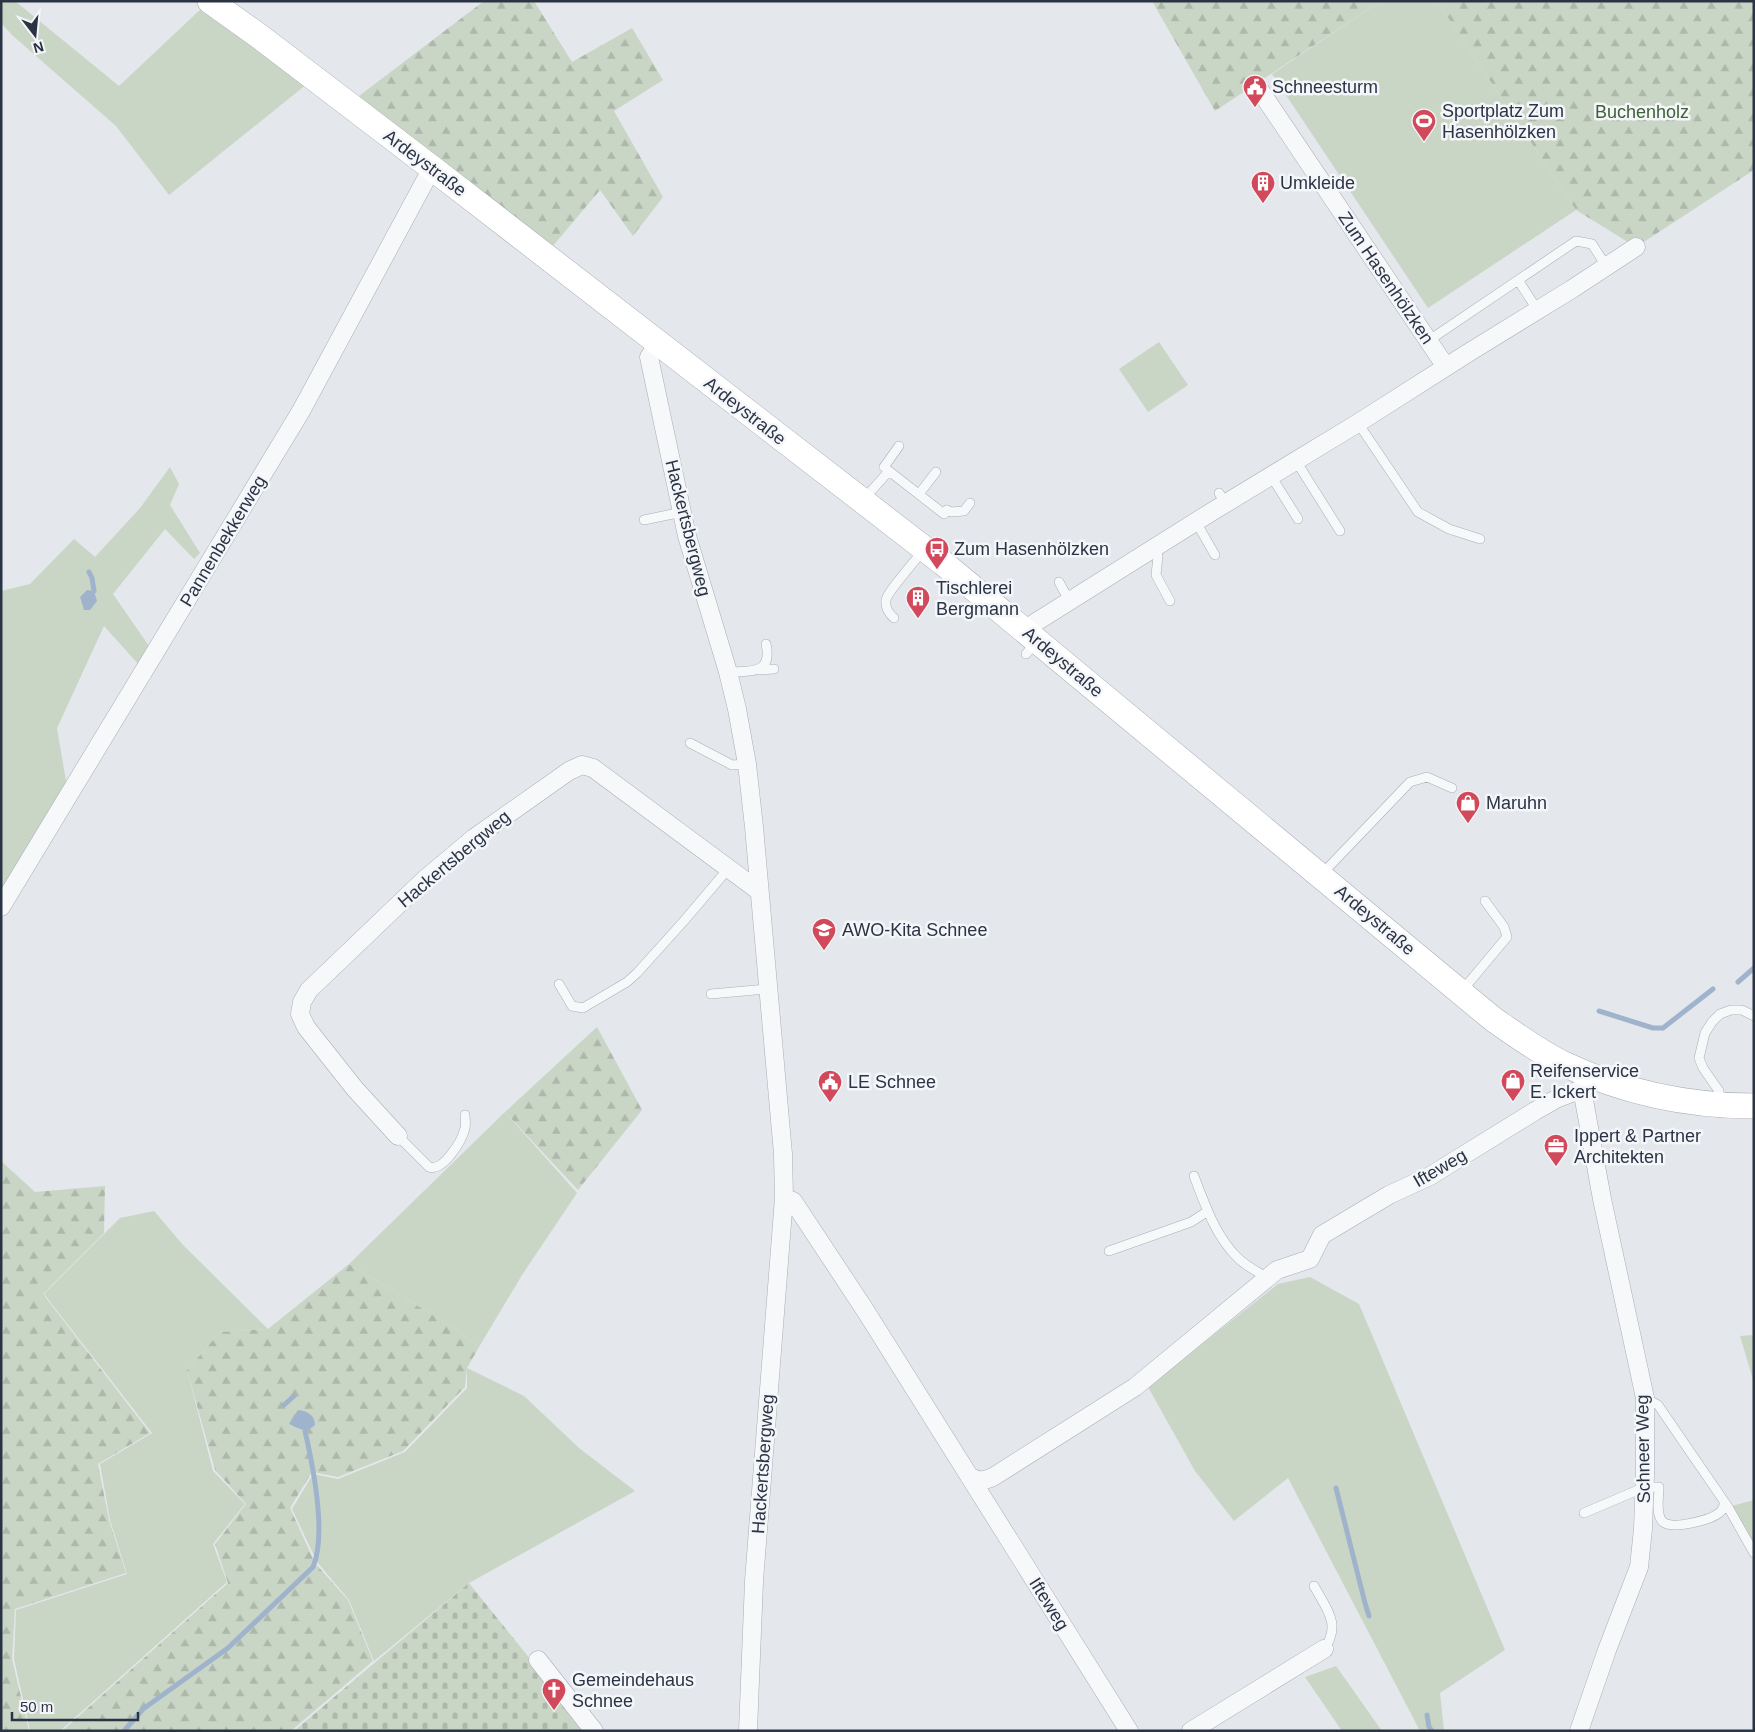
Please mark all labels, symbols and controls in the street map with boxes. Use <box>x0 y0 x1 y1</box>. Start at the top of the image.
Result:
north arrow <box>10 10 60 60</box>
text: N <box>32 38 46 57</box>
public building icon: Schneesturm <box>1242 74 1268 108</box>
place label: Schneesturm <box>1272 77 1378 97</box>
place label: Sportplatz Zum Hasenhölzken <box>1442 101 1564 142</box>
park label: Buchenholz <box>1595 102 1689 122</box>
sports icon: Sportplatz Zum Hasenhölzken <box>1411 108 1437 142</box>
street label: Ardeystraße <box>380 126 470 200</box>
building icon: Umkleide <box>1250 170 1276 204</box>
place label: Umkleide <box>1280 173 1355 193</box>
street label: Zum Hasenhölzken <box>1334 208 1438 348</box>
street label: Ardeystraße <box>700 373 790 449</box>
street label: Hackertsbergweg <box>661 458 715 598</box>
street label: Pannenbekkerweg <box>176 472 270 610</box>
bus stop icon: Zum Hasenhölzken <box>924 536 950 570</box>
place label: Zum Hasenhölzken <box>954 539 1109 559</box>
place label: Tischlerei Bergmann <box>936 578 1019 619</box>
building icon: Tischlerei Bergmann <box>905 585 931 619</box>
street label: Ardeystraße <box>1019 623 1107 701</box>
shop icon: Maruhn <box>1455 790 1481 824</box>
place label: Maruhn <box>1486 793 1547 813</box>
street label: Hackertsbergweg <box>394 806 514 912</box>
street label: Ardeystraße <box>1331 881 1419 959</box>
school or university icon: AWO-Kita Schnee <box>811 917 837 951</box>
place label: AWO-Kita Schnee <box>842 920 987 940</box>
place label: Reifenservice E. Ickert <box>1530 1061 1639 1102</box>
shop icon: Reifenservice E. Ickert <box>1500 1068 1526 1102</box>
public building icon: LE Schnee <box>817 1069 843 1103</box>
place label: LE Schnee <box>848 1072 936 1092</box>
place label: Ippert & Partner Architekten <box>1574 1126 1701 1167</box>
office icon: Ippert & Partner Architekten <box>1543 1133 1569 1167</box>
street label: Ifteweg <box>1410 1145 1470 1191</box>
street label: Hackertsbergweg <box>748 1393 778 1535</box>
street label: Schneer Weg <box>1632 1394 1654 1504</box>
street label: Ifteweg <box>1025 1574 1073 1634</box>
place label: Gemeindehaus Schnee <box>572 1670 694 1711</box>
church icon: Gemeindehaus Schnee <box>541 1677 567 1711</box>
scale bar <box>12 1690 139 1722</box>
text: 50 m <box>20 1698 53 1715</box>

